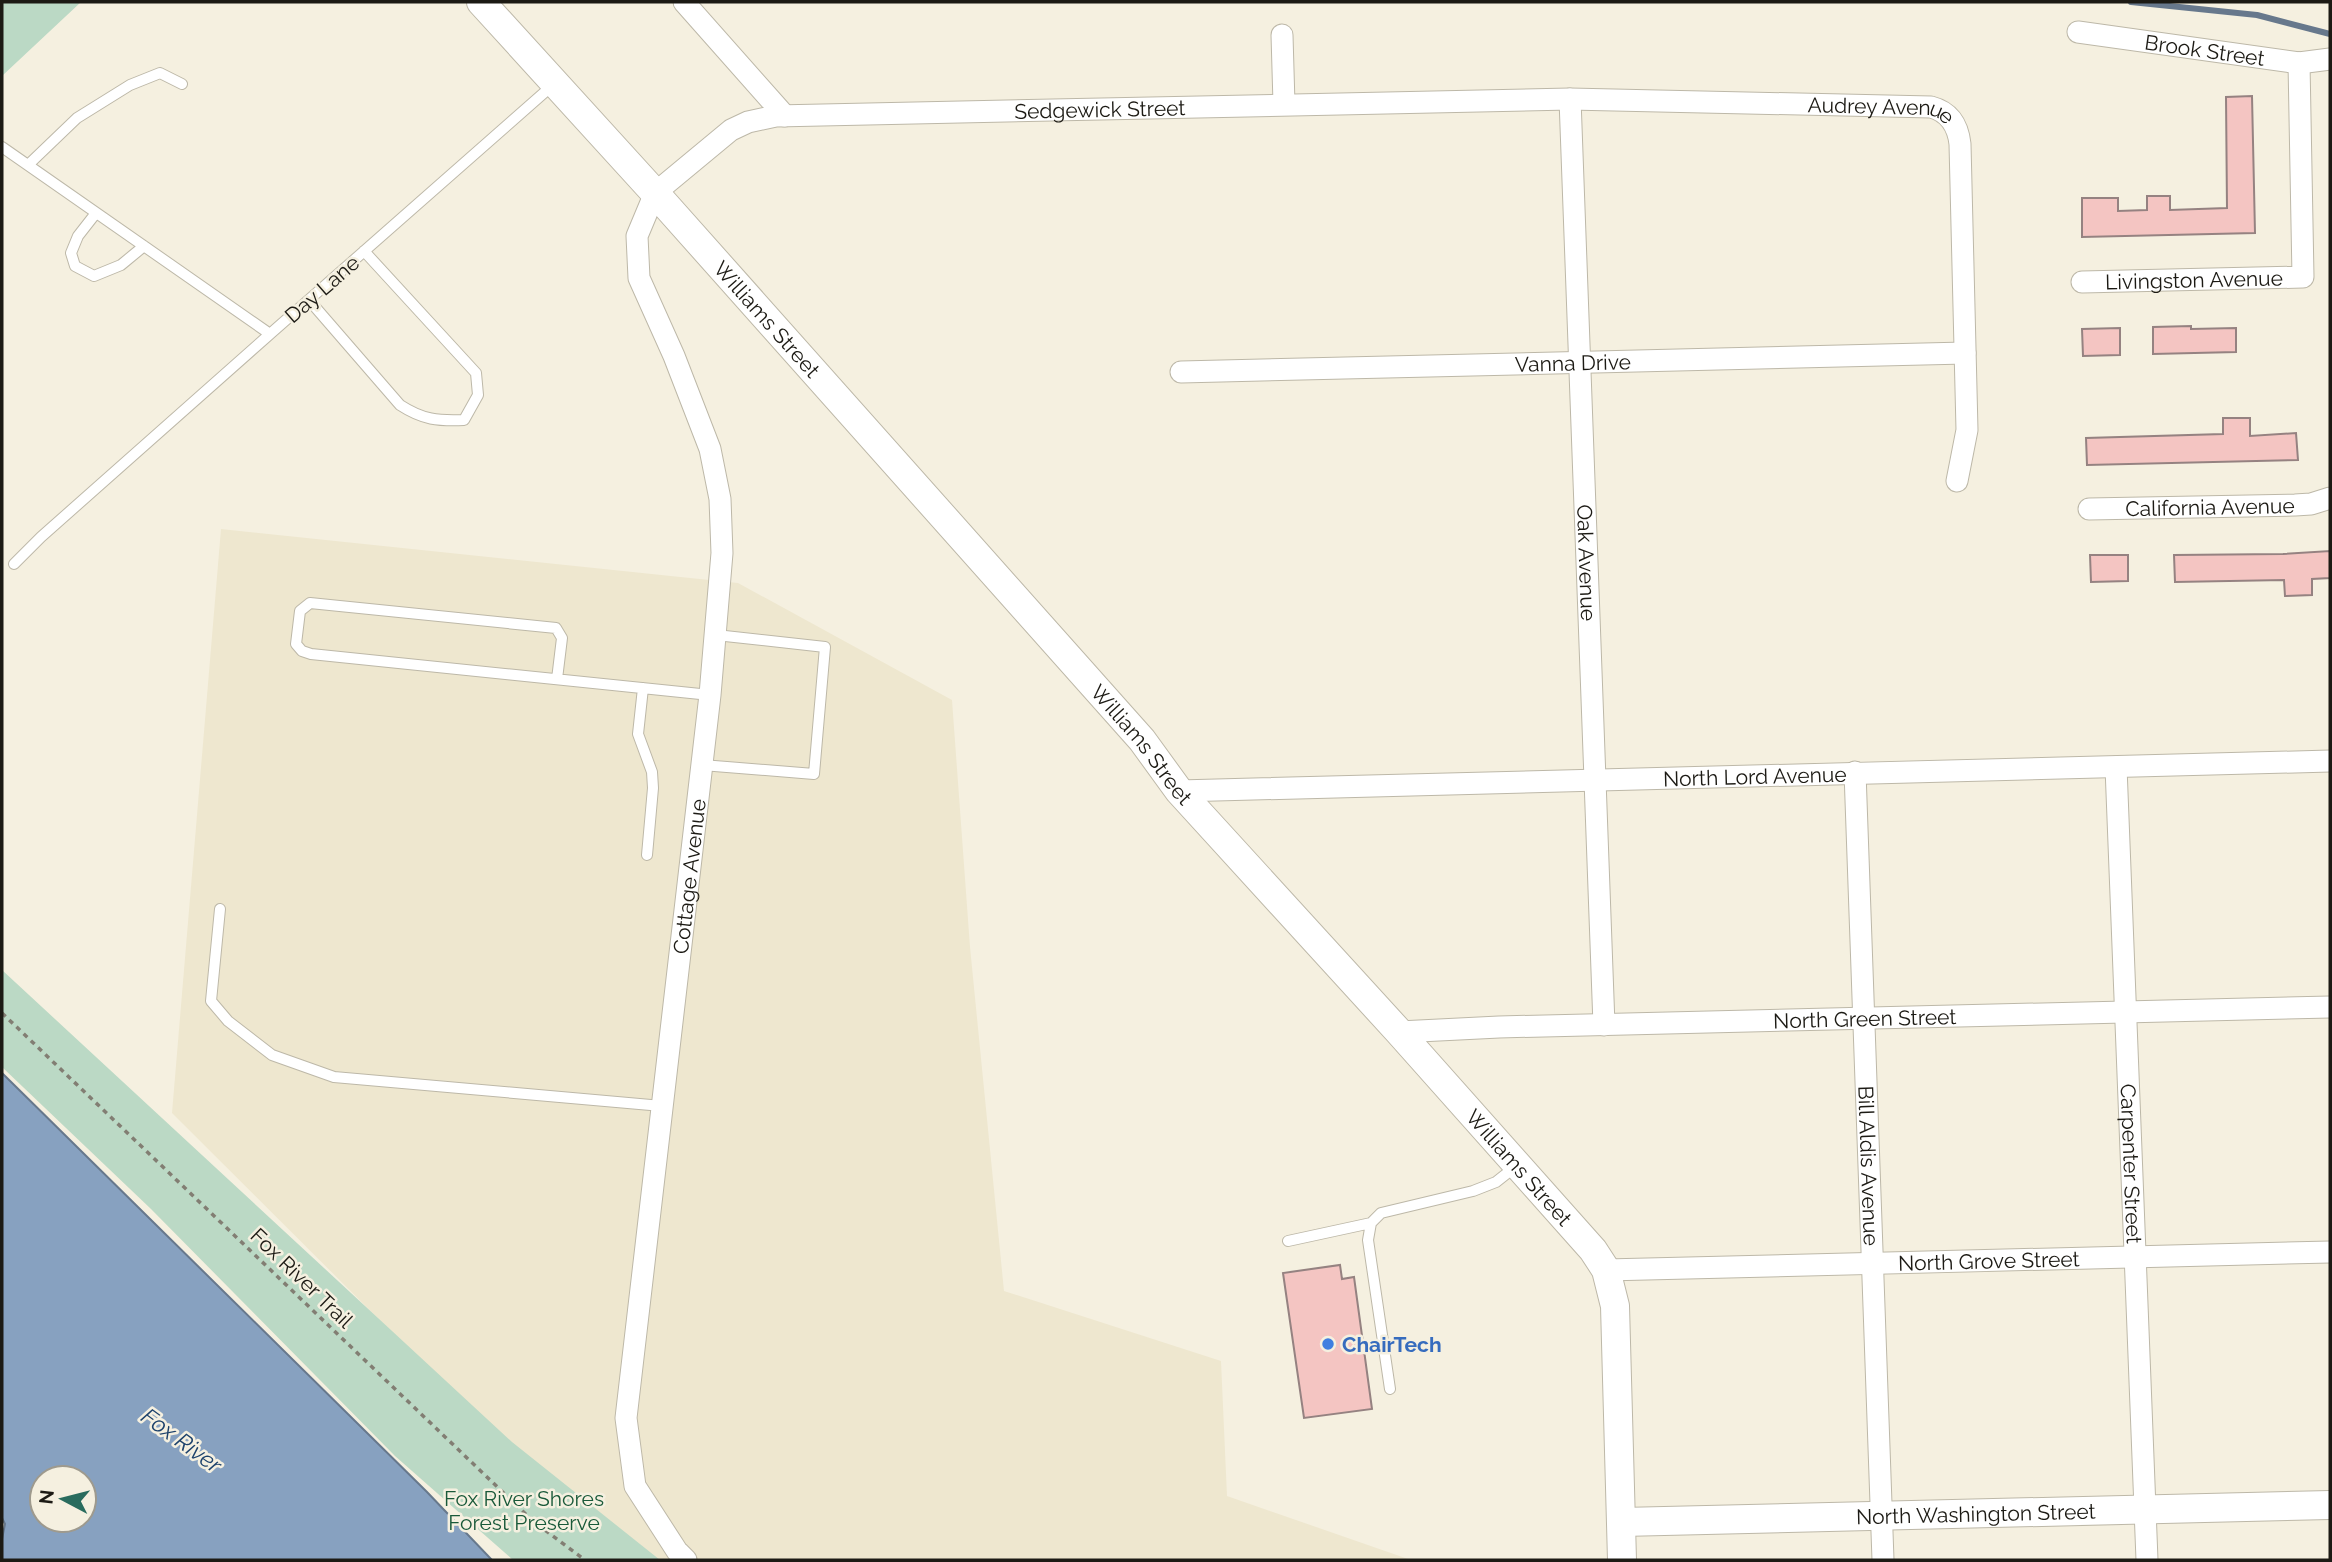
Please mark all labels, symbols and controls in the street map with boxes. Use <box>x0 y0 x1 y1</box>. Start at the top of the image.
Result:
street label: Brook Street <box>2143 29 2266 71</box>
street label: Audrey Avenue <box>1807 92 1960 129</box>
street label: Sedgewick Street <box>1014 95 1186 123</box>
street label: Day Lane <box>280 250 364 328</box>
street label: Williams Street <box>709 256 825 382</box>
street label: Livingston Avenue <box>2105 265 2283 294</box>
street label: Vanna Drive <box>1515 349 1631 376</box>
street label: California Avenue <box>2125 493 2295 521</box>
street label: Oak Avenue <box>1572 504 1602 621</box>
street label: Williams Street <box>1086 679 1198 810</box>
street label: North Lord Avenue <box>1663 761 1847 791</box>
street label: Cottage Avenue <box>668 797 710 955</box>
street label: North Green Street <box>1773 1003 1957 1033</box>
street label: Carpenter Street <box>2116 1083 2147 1244</box>
street label: Bill Aldis Avenue <box>1854 1085 1884 1246</box>
street label: Williams Street <box>1461 1104 1578 1230</box>
street label: Fox River Trail <box>246 1223 359 1333</box>
street label: North Grove Street <box>1898 1246 2080 1275</box>
place label: ChairTech <box>1342 1332 1442 1357</box>
marker: ChairTech <box>1320 1336 1336 1352</box>
water label: Fox River <box>137 1402 228 1479</box>
north arrow <box>28 1464 98 1534</box>
park label: Fox River Shores Forest Preserve <box>444 1486 604 1535</box>
text: N <box>34 1488 58 1505</box>
street label: North Washington Street <box>1856 1498 2096 1529</box>

